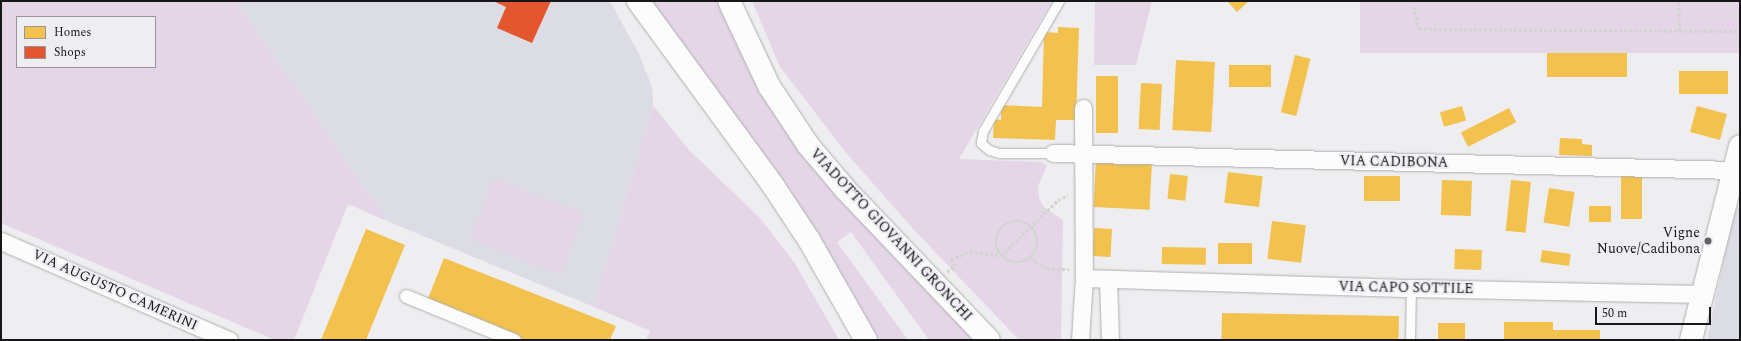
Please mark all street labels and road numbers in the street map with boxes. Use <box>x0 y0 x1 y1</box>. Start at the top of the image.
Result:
street label: VIADOTTO GIOVANNI GRONCHI <box>807 145 975 325</box>
street label: VIA CADIBONA <box>1340 153 1448 171</box>
street label: VIA AUGUSTO CAMERINI <box>30 246 200 334</box>
street label: VIA CAPO SOTTILE <box>1338 278 1474 298</box>

